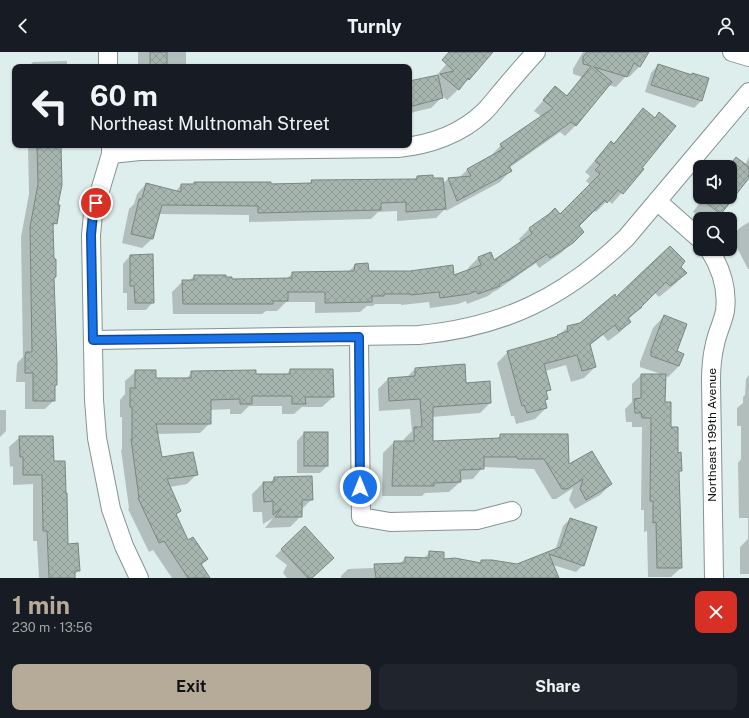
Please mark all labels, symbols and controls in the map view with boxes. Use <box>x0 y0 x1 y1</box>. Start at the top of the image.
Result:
icon: back <box>12 15 34 37</box>
icon: person <box>715 15 737 37</box>
text: Turnly <box>347 16 402 37</box>
text: 60 m <box>90 79 158 112</box>
icon: left <box>24 80 76 132</box>
text: Northeast Multnomah Street <box>90 113 330 134</box>
map controls <box>693 160 737 256</box>
button: sound <box>693 160 737 204</box>
pin <box>79 186 113 220</box>
icon: arrive <box>85 192 107 214</box>
button: search <box>693 212 737 256</box>
street label: Northeast 199th Avenue <box>705 368 719 502</box>
position arrow <box>339 466 381 508</box>
text: 1 min <box>12 591 70 619</box>
button: close <box>695 591 737 633</box>
text: 230 m · 13:56 <box>12 620 92 635</box>
button: Exit <box>12 664 371 710</box>
button: Share <box>379 664 737 710</box>

